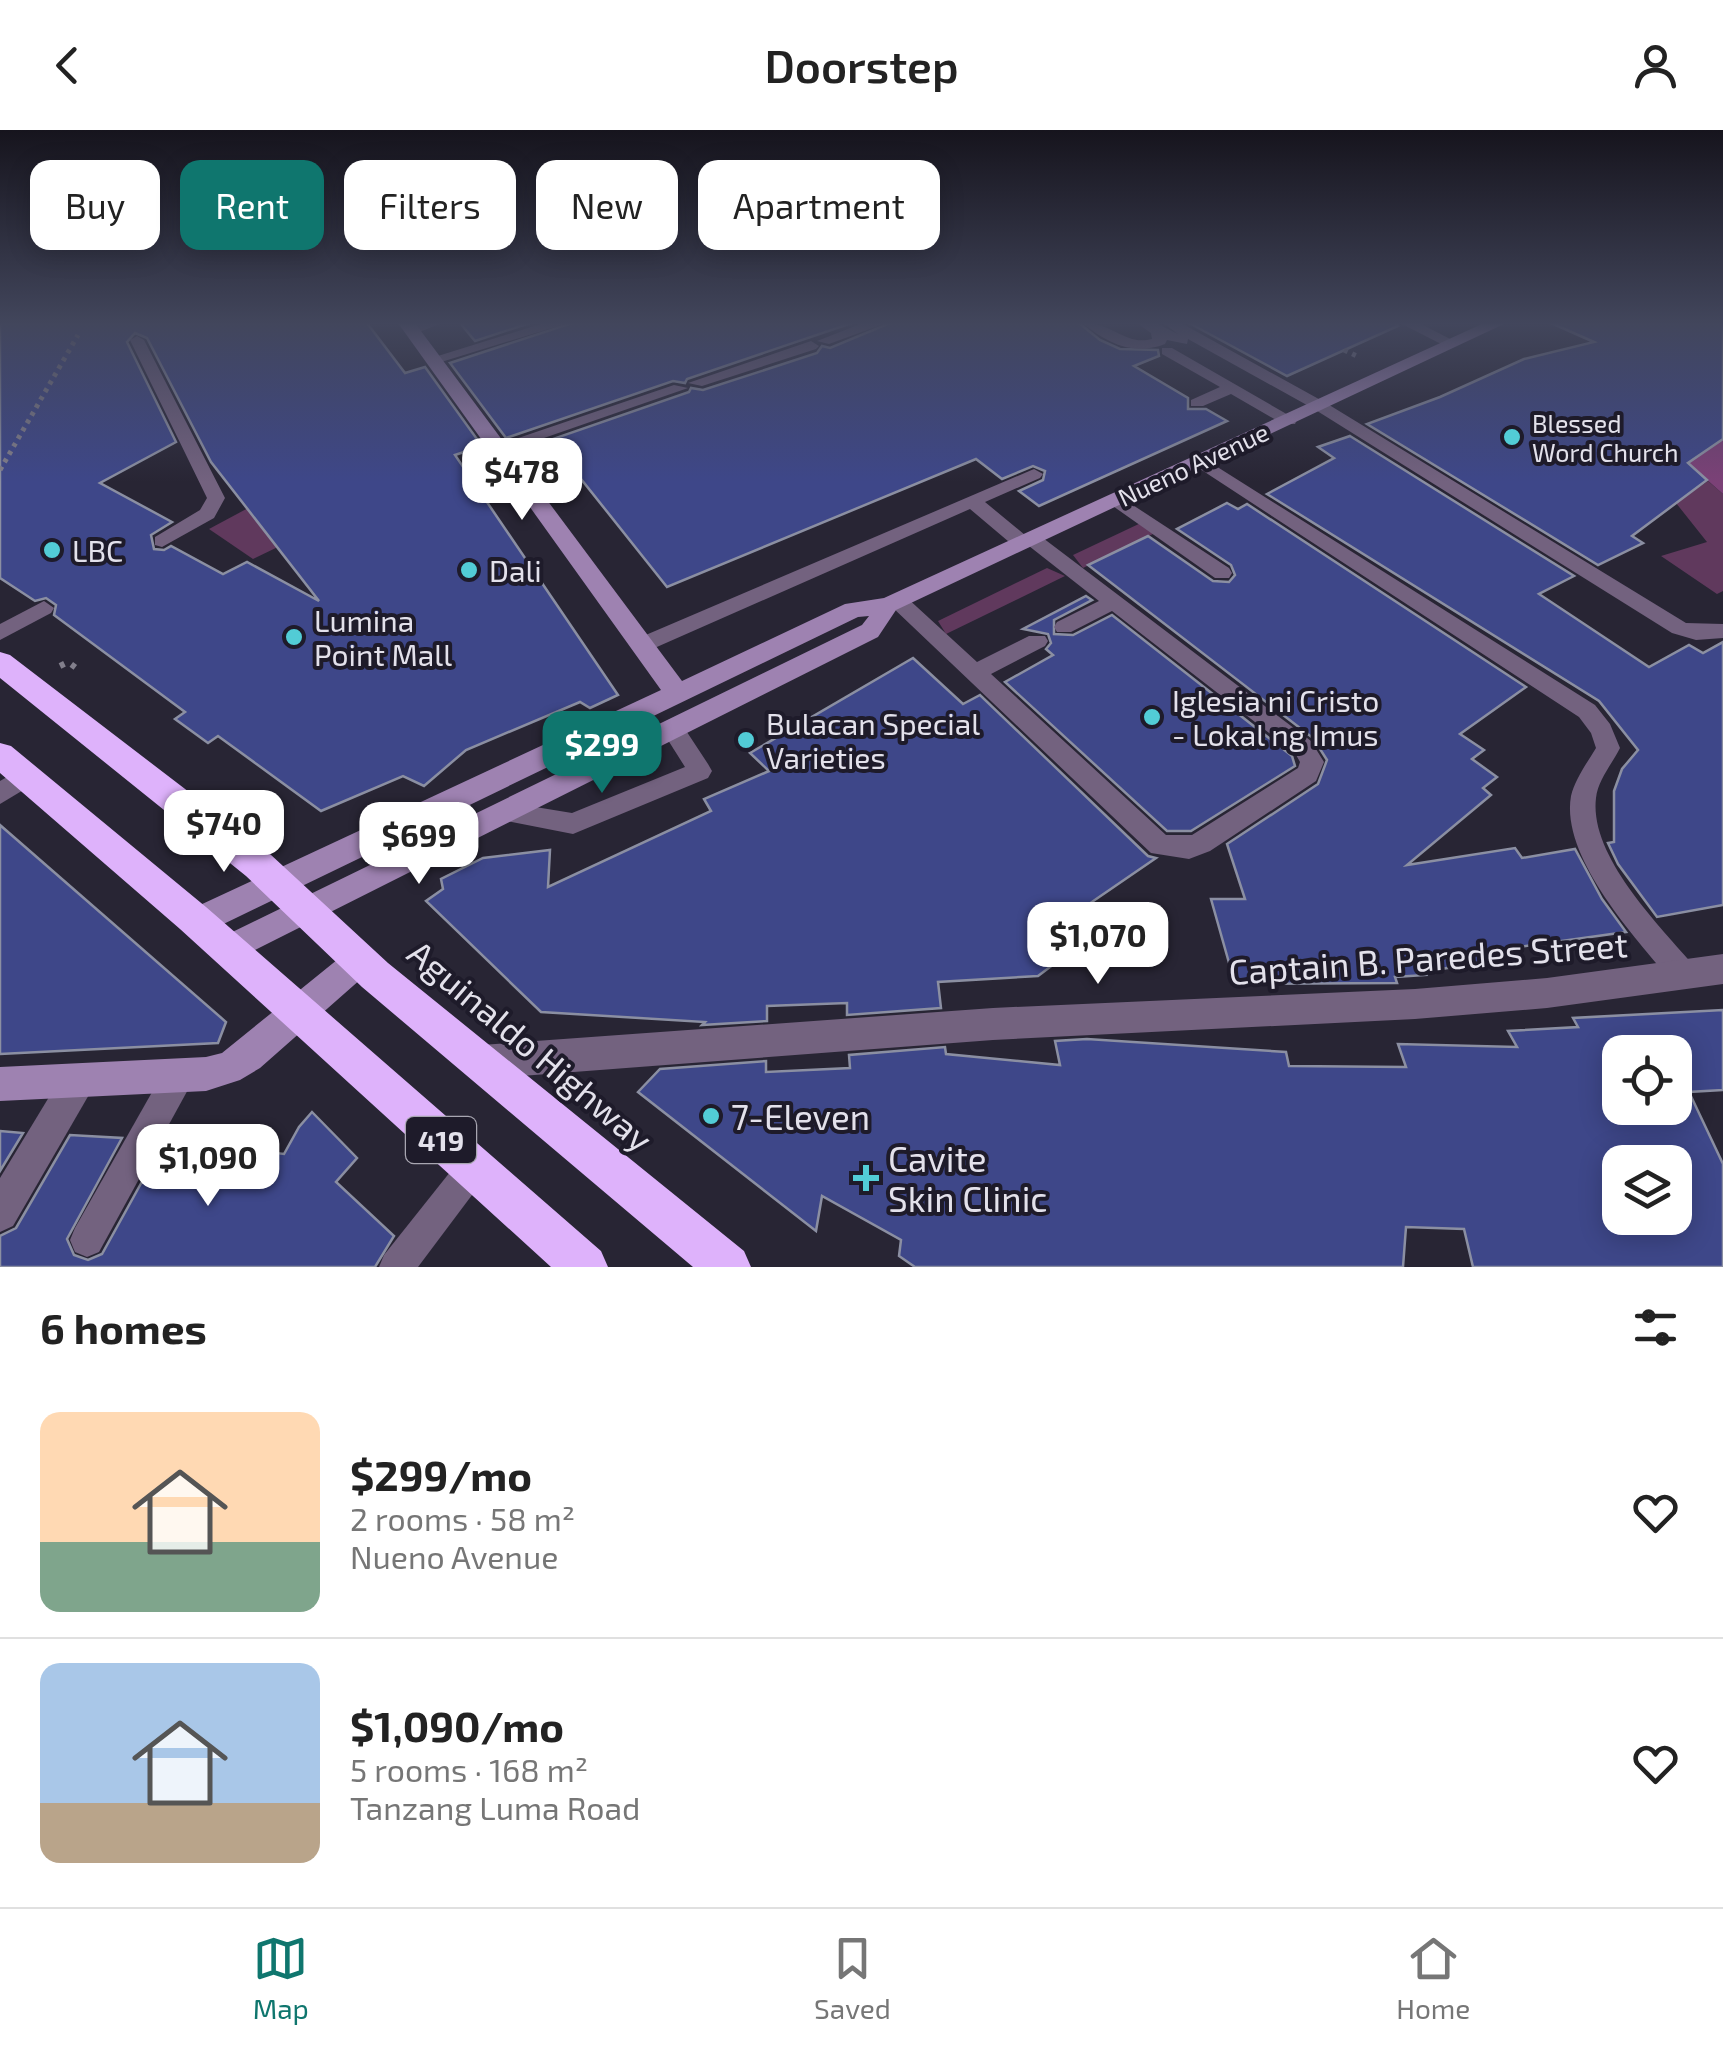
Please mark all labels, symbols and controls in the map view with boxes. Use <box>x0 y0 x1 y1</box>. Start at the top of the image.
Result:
icon: back <box>40 38 95 93</box>
text: Doorstep <box>764 38 959 92</box>
icon: person <box>1628 38 1683 93</box>
chip: Buy <box>30 160 160 250</box>
chip: Rent <box>180 160 324 250</box>
chip: Filters <box>344 160 516 250</box>
chip: New <box>536 160 678 250</box>
chip: Apartment <box>698 160 940 250</box>
place label: Blessed Word Church <box>1532 408 1679 467</box>
street label: Nueno Avenue <box>1113 416 1273 512</box>
marker: Blessed Word Church <box>1501 426 1523 448</box>
pin: $478 <box>463 438 581 523</box>
text: $478 <box>484 451 560 489</box>
place label: LBC <box>72 532 123 568</box>
marker: LBC <box>41 539 63 561</box>
place label: Dali <box>489 552 542 588</box>
marker: Dali <box>458 559 480 581</box>
place label: Lumina Point Mall <box>314 602 452 672</box>
marker: Lumina Point Mall <box>283 626 305 648</box>
place label: Iglesia ni Cristo - Lokal ng Imus <box>1172 682 1379 752</box>
place label: Bulacan Special Varieties <box>766 705 980 775</box>
marker: Iglesia ni Cristo - Lokal ng Imus <box>1141 706 1163 728</box>
pin: $299 <box>543 711 661 796</box>
text: $299 <box>565 724 639 762</box>
marker: Bulacan Special Varieties <box>735 729 757 751</box>
pin: $740 <box>165 790 283 875</box>
pin: $699 <box>360 802 478 887</box>
text: $740 <box>186 803 262 841</box>
text: $699 <box>381 815 457 853</box>
pin: $1,070 <box>1017 902 1179 987</box>
text: $1,070 <box>1049 915 1147 953</box>
street label: Captain B. Paredes Street <box>1227 922 1629 992</box>
street label: Aguinaldo Highway <box>400 931 662 1159</box>
map controls <box>1602 1035 1692 1235</box>
button: locate <box>1602 1035 1692 1125</box>
place label: 7-Eleven <box>731 1095 870 1137</box>
marker: 7-Eleven <box>700 1105 722 1127</box>
road number: 419 <box>406 1117 476 1163</box>
pin: $1,090 <box>127 1124 289 1209</box>
text: $1,090 <box>158 1137 258 1175</box>
place label: Cavite Skin Clinic <box>888 1137 1047 1219</box>
button: layers <box>1602 1145 1692 1235</box>
marker: Cavite Skin Clinic <box>853 1165 879 1191</box>
icon: filters <box>1628 1300 1683 1355</box>
text: 6 homes <box>40 1302 207 1352</box>
text: $299/mo <box>350 1449 532 1499</box>
icon: home <box>120 1452 240 1572</box>
icon: heart <box>1628 1485 1683 1540</box>
text: 2 rooms · 58 m² <box>350 1499 575 1537</box>
text: Nueno Avenue <box>350 1537 558 1575</box>
text: $1,090/mo <box>350 1700 564 1750</box>
icon: home <box>120 1703 240 1823</box>
icon: heart <box>1628 1736 1683 1791</box>
text: 5 rooms · 168 m² <box>350 1750 588 1788</box>
text: Tanzang Luma Road <box>350 1788 640 1826</box>
tab: Map <box>253 1931 309 2025</box>
tab: Saved <box>814 1931 891 2025</box>
tab: Home <box>1396 1931 1470 2025</box>

